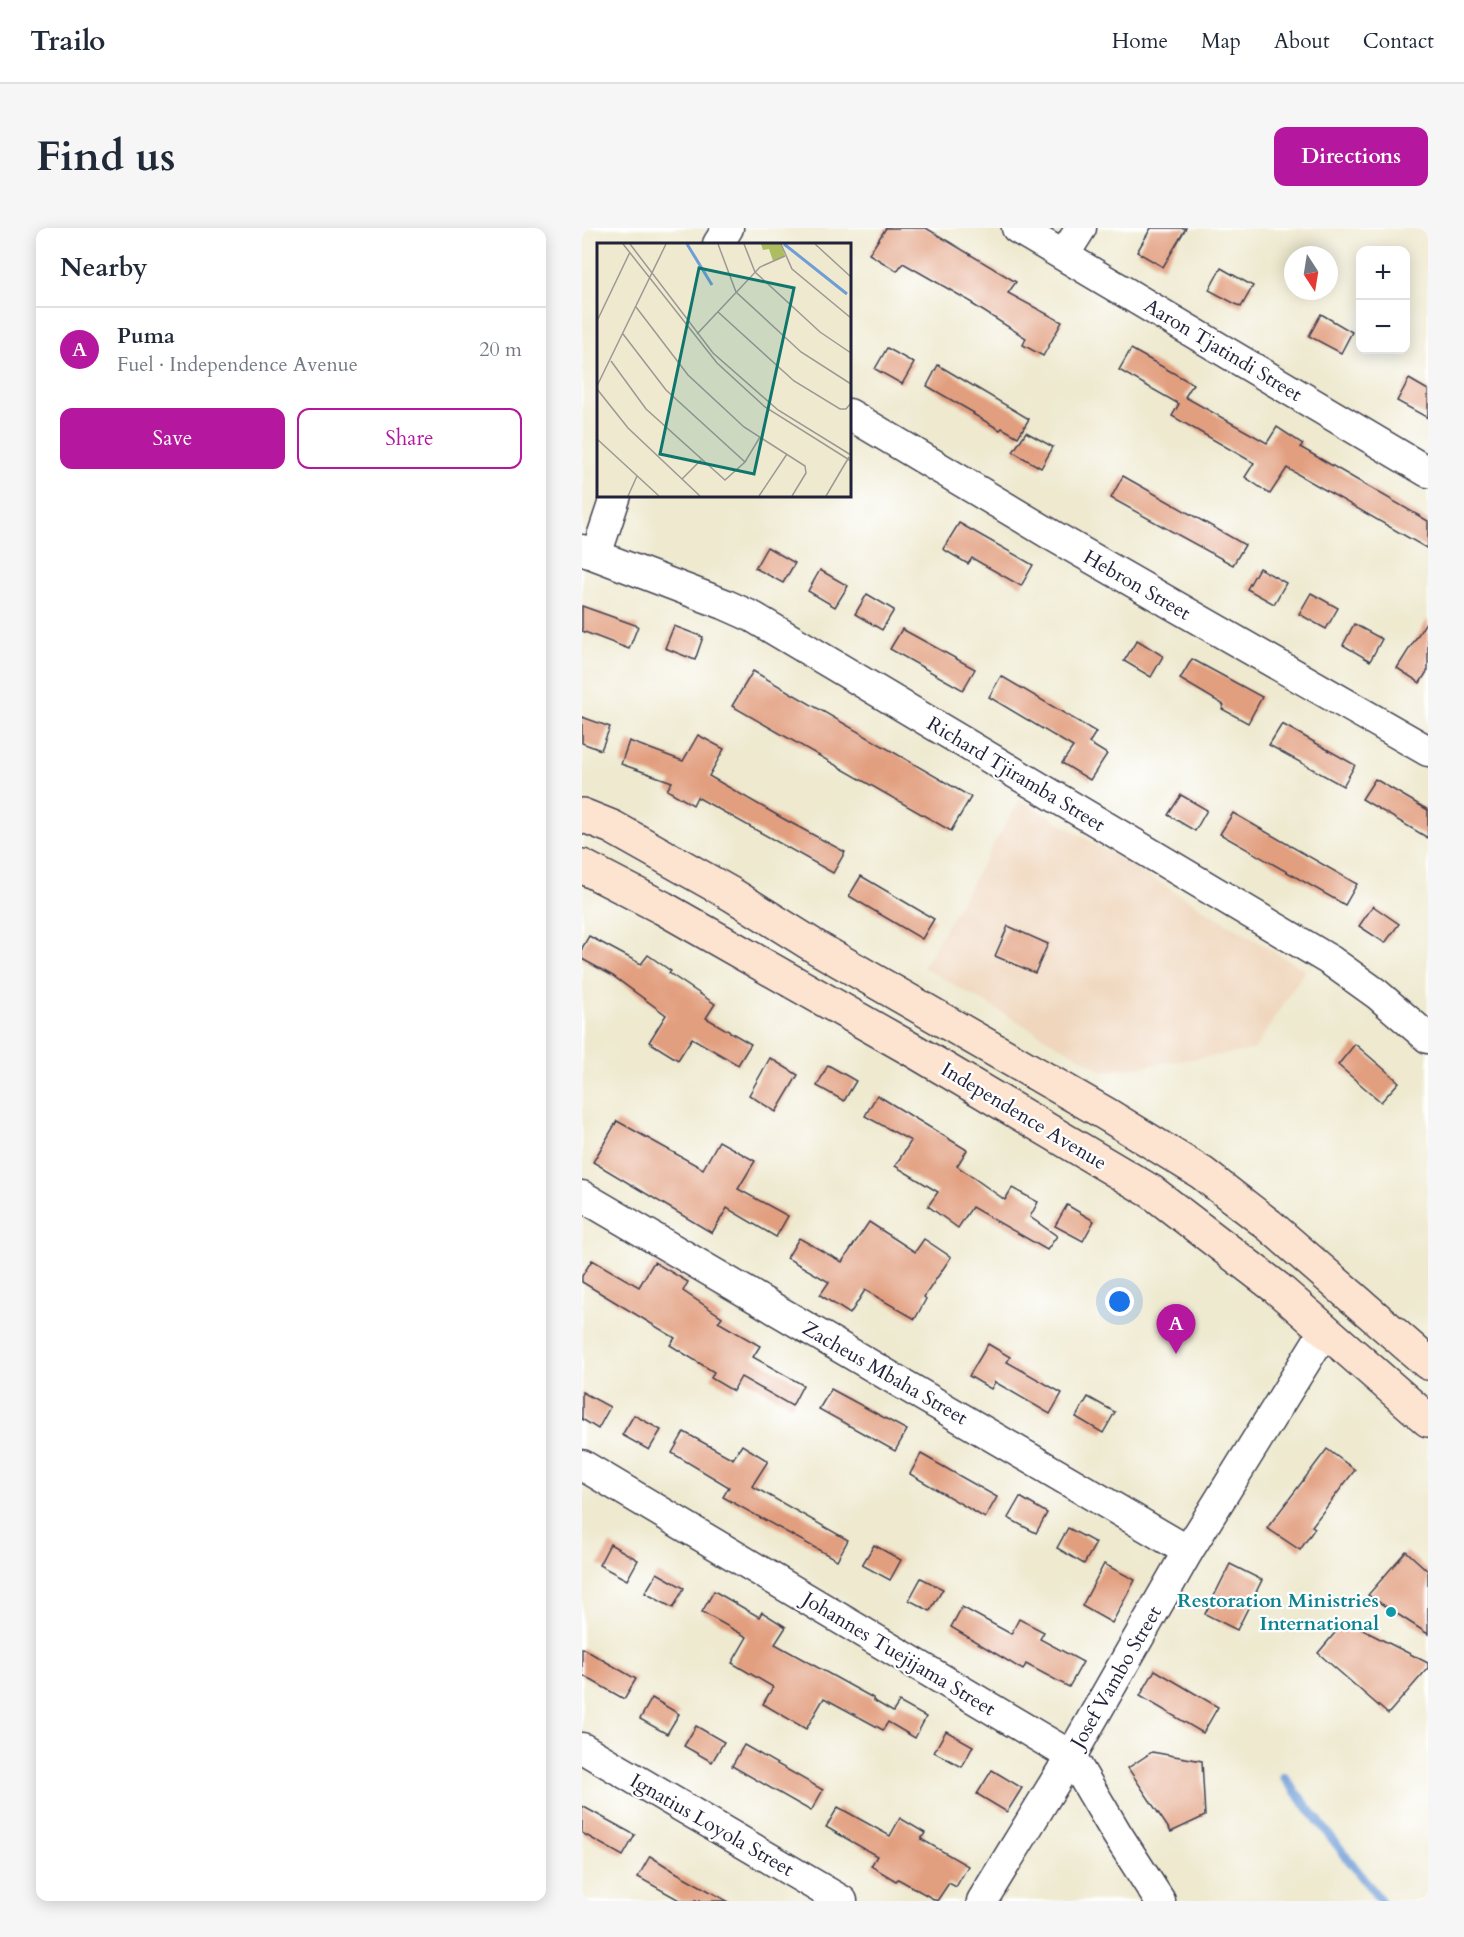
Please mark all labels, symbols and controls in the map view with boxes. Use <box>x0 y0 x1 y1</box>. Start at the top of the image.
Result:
text: Trailo <box>30 22 105 60</box>
text: Home <box>1112 27 1168 56</box>
text: Map <box>1201 27 1241 56</box>
text: About <box>1274 27 1330 56</box>
text: Contact <box>1363 27 1434 56</box>
button: Directions <box>1274 127 1428 186</box>
text: Find us <box>36 128 176 185</box>
inset map <box>597 243 850 496</box>
north arrow <box>1284 246 1338 300</box>
map controls <box>1356 246 1410 354</box>
button: + <box>1356 246 1410 300</box>
text: Nearby <box>60 250 148 285</box>
street label: Aaron Tjatindi Street <box>1139 292 1308 408</box>
button: − <box>1356 300 1410 354</box>
text: Puma <box>117 321 175 351</box>
text: A <box>72 336 87 363</box>
text: 20 m <box>479 336 522 363</box>
text: Fuel · Independence Avenue <box>117 351 358 378</box>
button: Save <box>60 408 285 469</box>
button: Share <box>297 408 522 469</box>
street label: Hebron Street <box>1079 543 1196 627</box>
street label: Richard Tjiramba Street <box>922 710 1111 838</box>
street label: Independence Avenue <box>936 1056 1112 1176</box>
your location <box>1105 1287 1134 1316</box>
pin: A <box>1156 1304 1196 1354</box>
street label: Zacheus Mbaha Street <box>798 1315 973 1432</box>
street label: Johannes Tuejijama Street <box>795 1584 1001 1723</box>
place label: Restoration Ministries International <box>1177 1587 1379 1637</box>
street label: Josef Vambo Street <box>1063 1600 1168 1756</box>
marker: Restoration Ministries International <box>1384 1605 1398 1619</box>
street label: Ignatius Loyola Street <box>625 1767 799 1883</box>

